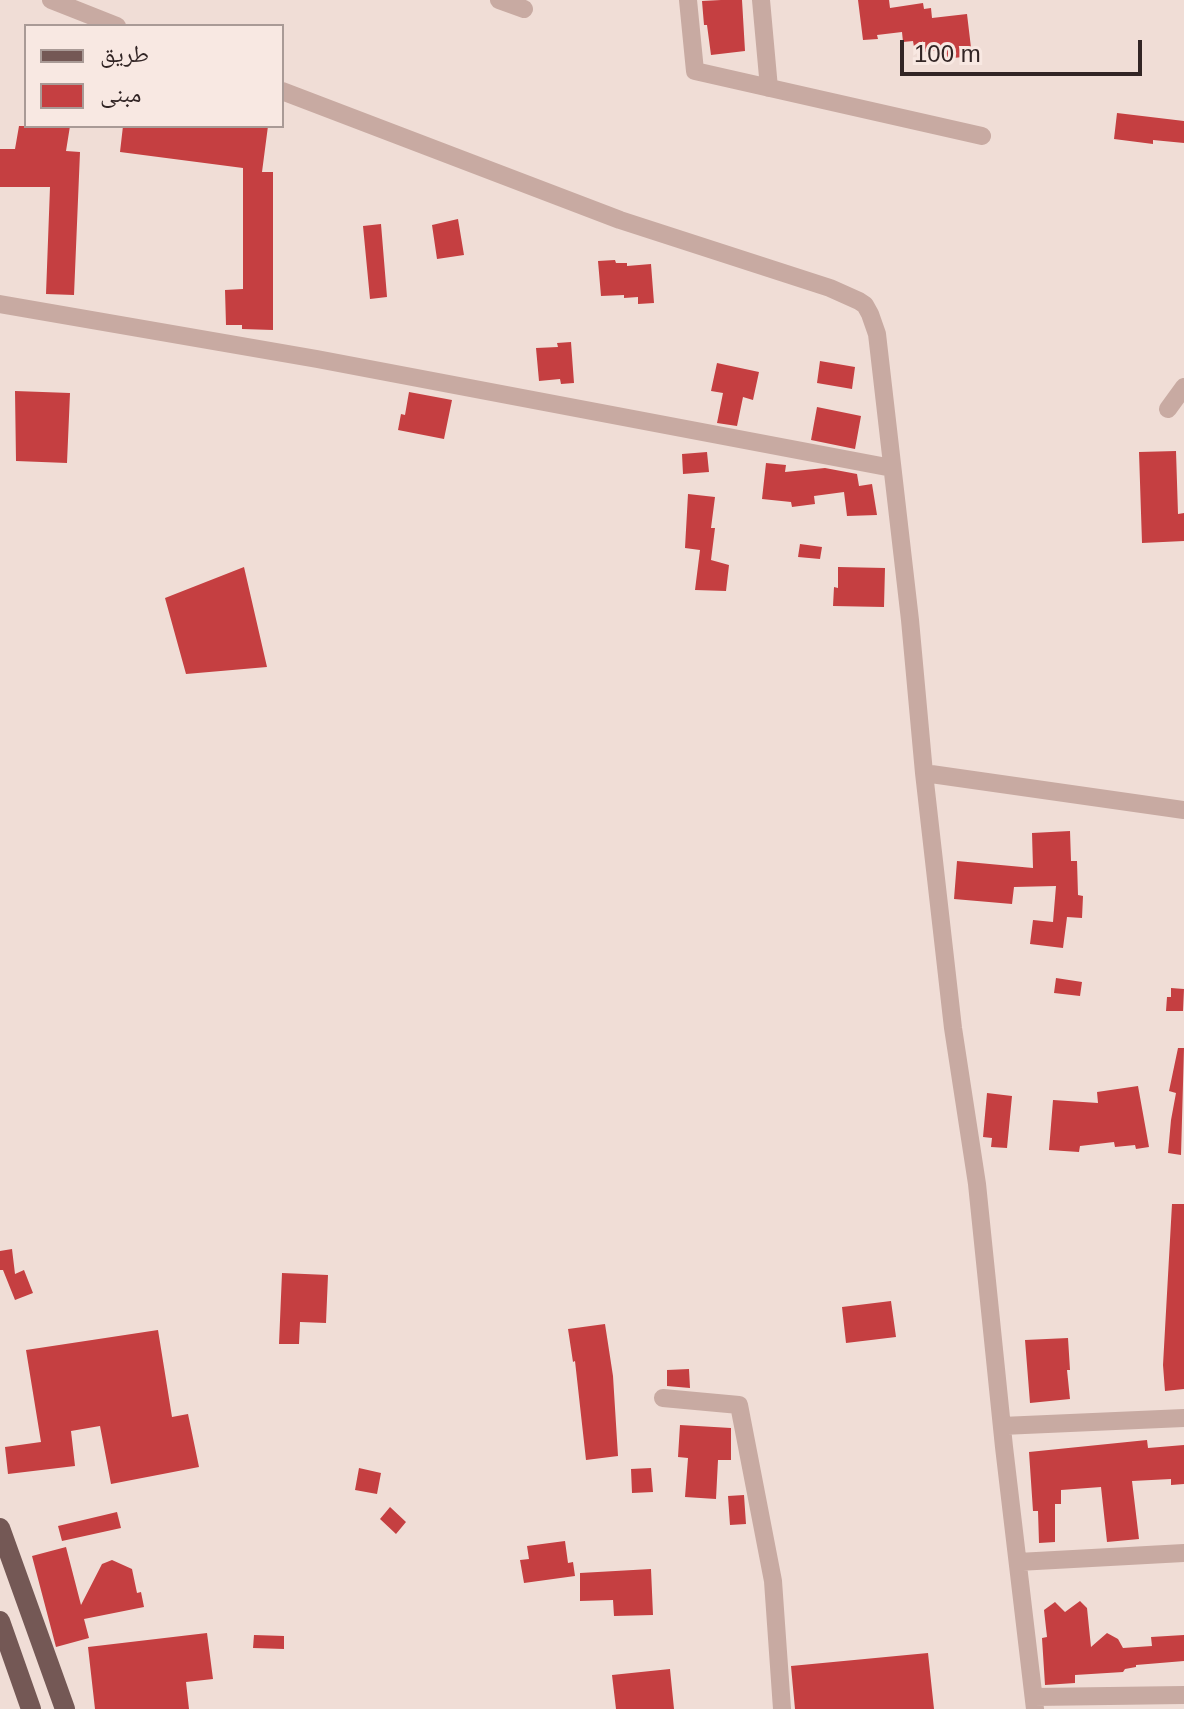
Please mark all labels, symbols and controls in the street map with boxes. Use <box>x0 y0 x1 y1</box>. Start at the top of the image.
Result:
legend <box>24 24 284 128</box>
scale bar <box>904 24 1146 74</box>
text: طريق <box>100 40 149 67</box>
text: 100 m <box>914 40 981 67</box>
text: مبنى <box>100 80 141 107</box>

